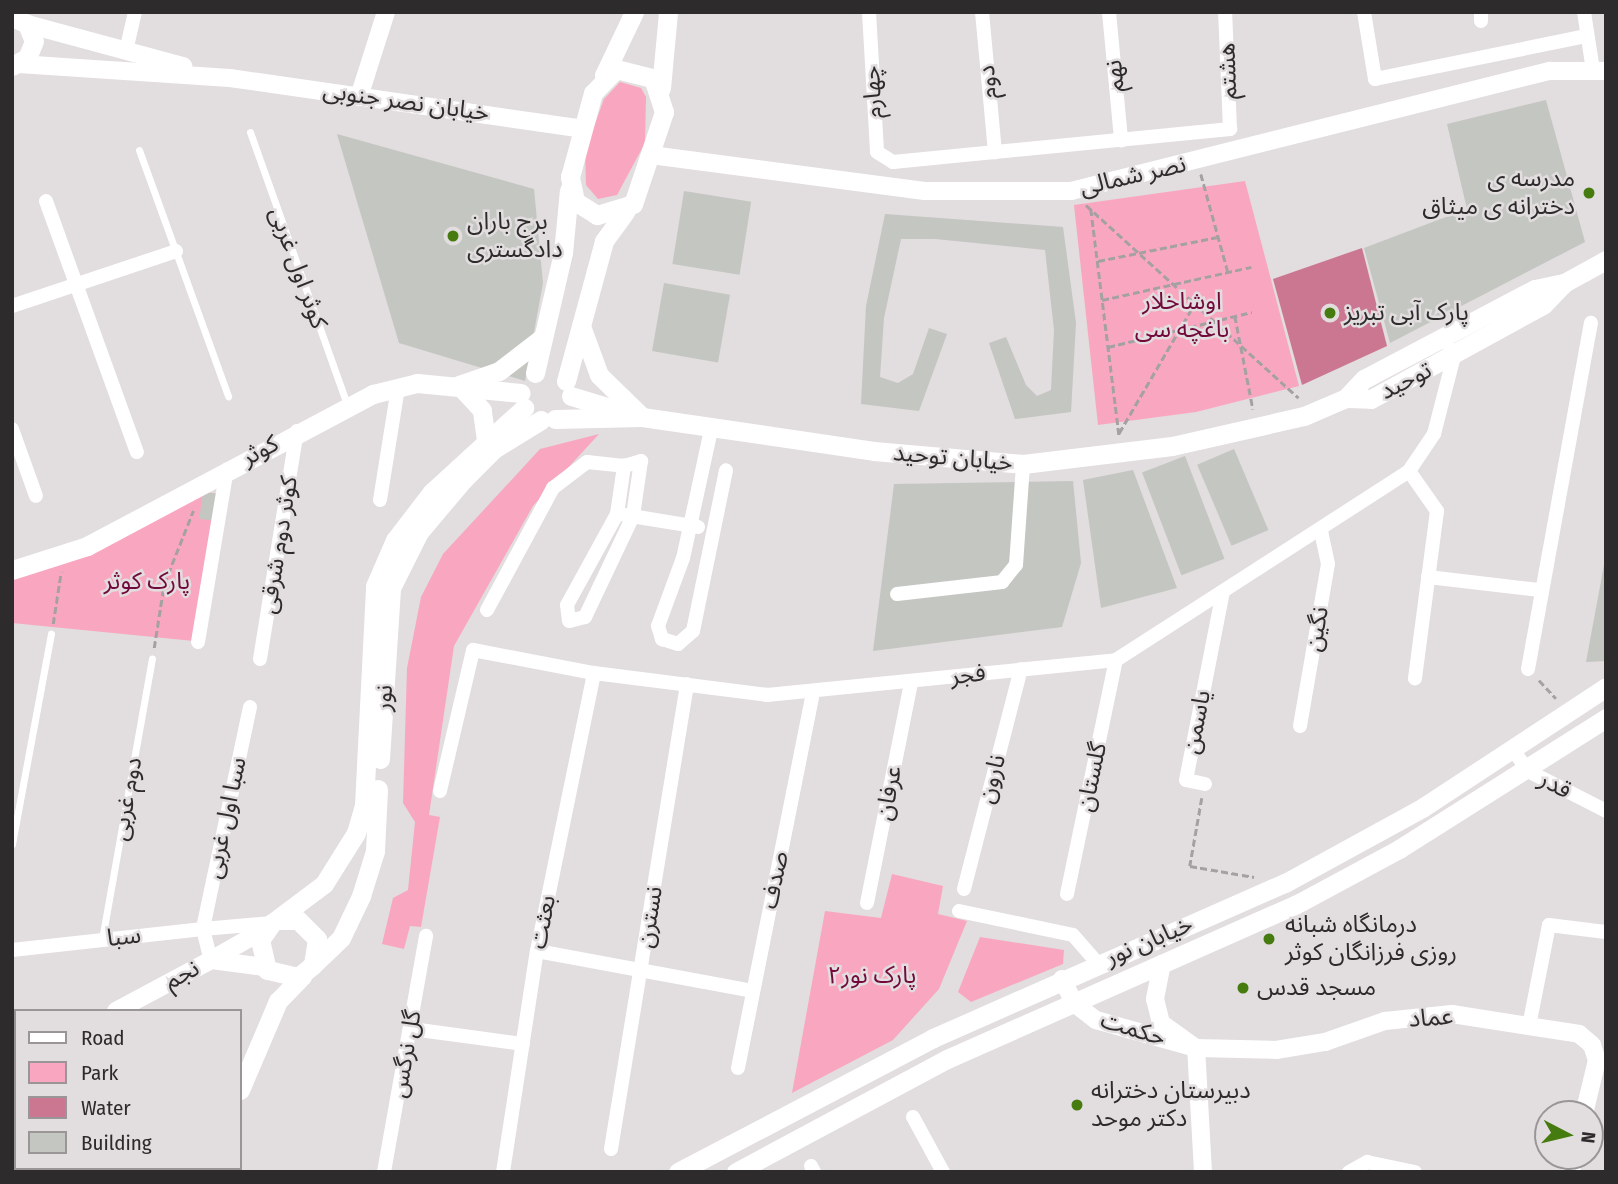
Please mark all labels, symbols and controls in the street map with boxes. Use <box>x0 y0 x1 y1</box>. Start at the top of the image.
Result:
street label: هشتم <box>1213 42 1243 100</box>
street label: نهم <box>1099 59 1131 93</box>
street label: دوم <box>972 64 1004 100</box>
street label: چهارم <box>857 65 889 119</box>
street label: خیابان نصر جنوبی <box>321 76 491 128</box>
street label: نصر شمالی <box>1077 150 1189 202</box>
place label: مدرسه ی دخترانه ی میثاق <box>1422 165 1575 221</box>
marker: مدرسه ی دخترانه ی میثاق <box>1581 185 1597 201</box>
street label: کوثر اول غربی <box>263 203 333 333</box>
place label: برج باران دادگستری <box>467 208 563 264</box>
marker: برج باران دادگستری <box>445 228 461 244</box>
park label: اوشاخلار باغچه سی <box>1135 288 1229 344</box>
place label: پارک آبی تبریز <box>1344 299 1469 327</box>
marker: پارک آبی تبریز <box>1322 305 1338 321</box>
street label: توحید <box>1375 356 1437 406</box>
street label: کوثر <box>237 429 283 473</box>
street label: خیابان توحید <box>892 438 1014 478</box>
street label: کوثر دوم شرقی <box>254 474 304 616</box>
park label: پارک کوثر <box>104 568 190 596</box>
street label: نگین <box>1299 604 1335 654</box>
street label: فجر <box>949 659 987 691</box>
street label: نور <box>369 684 399 712</box>
street label: یاسمن <box>1177 688 1217 756</box>
street label: گلستان <box>1071 740 1113 814</box>
street label: نارون <box>972 751 1012 807</box>
street label: دوم غربی <box>105 755 149 843</box>
street label: سبا اول غربی <box>199 755 253 881</box>
street label: عرفان <box>870 763 908 823</box>
street label: قدر <box>1534 765 1576 805</box>
street label: صدف <box>755 849 795 911</box>
street label: نسترن <box>631 884 669 950</box>
street label: بعثت <box>524 893 562 951</box>
street label: خیابان نور <box>1101 910 1197 972</box>
place label: درمانگاه شبانه روزی فرزانگان کوثر <box>1285 911 1457 967</box>
street label: سبا <box>106 921 142 953</box>
marker: درمانگاه شبانه روزی فرزانگان کوثر <box>1259 929 1279 949</box>
street label: نجم <box>160 954 204 996</box>
park label: پارک نور۲ <box>827 962 917 990</box>
place label: مسجد قدس <box>1257 974 1376 1002</box>
marker: مسجد قدس <box>1235 980 1251 996</box>
street label: عماد <box>1408 1002 1454 1034</box>
street label: حکمت <box>1097 1006 1169 1052</box>
street label: گل نرگس <box>384 1008 428 1100</box>
legend <box>14 1009 242 1170</box>
text: Road <box>81 1025 125 1051</box>
text: Park <box>81 1060 118 1086</box>
place label: دبیرستان دخترانه دکتر موحد <box>1091 1077 1251 1133</box>
text: Water <box>81 1095 131 1121</box>
marker: دبیرستان دخترانه دکتر موحد <box>1069 1097 1085 1113</box>
north arrow <box>1534 1100 1604 1170</box>
text: Building <box>81 1130 152 1156</box>
text: N <box>1576 1130 1600 1144</box>

